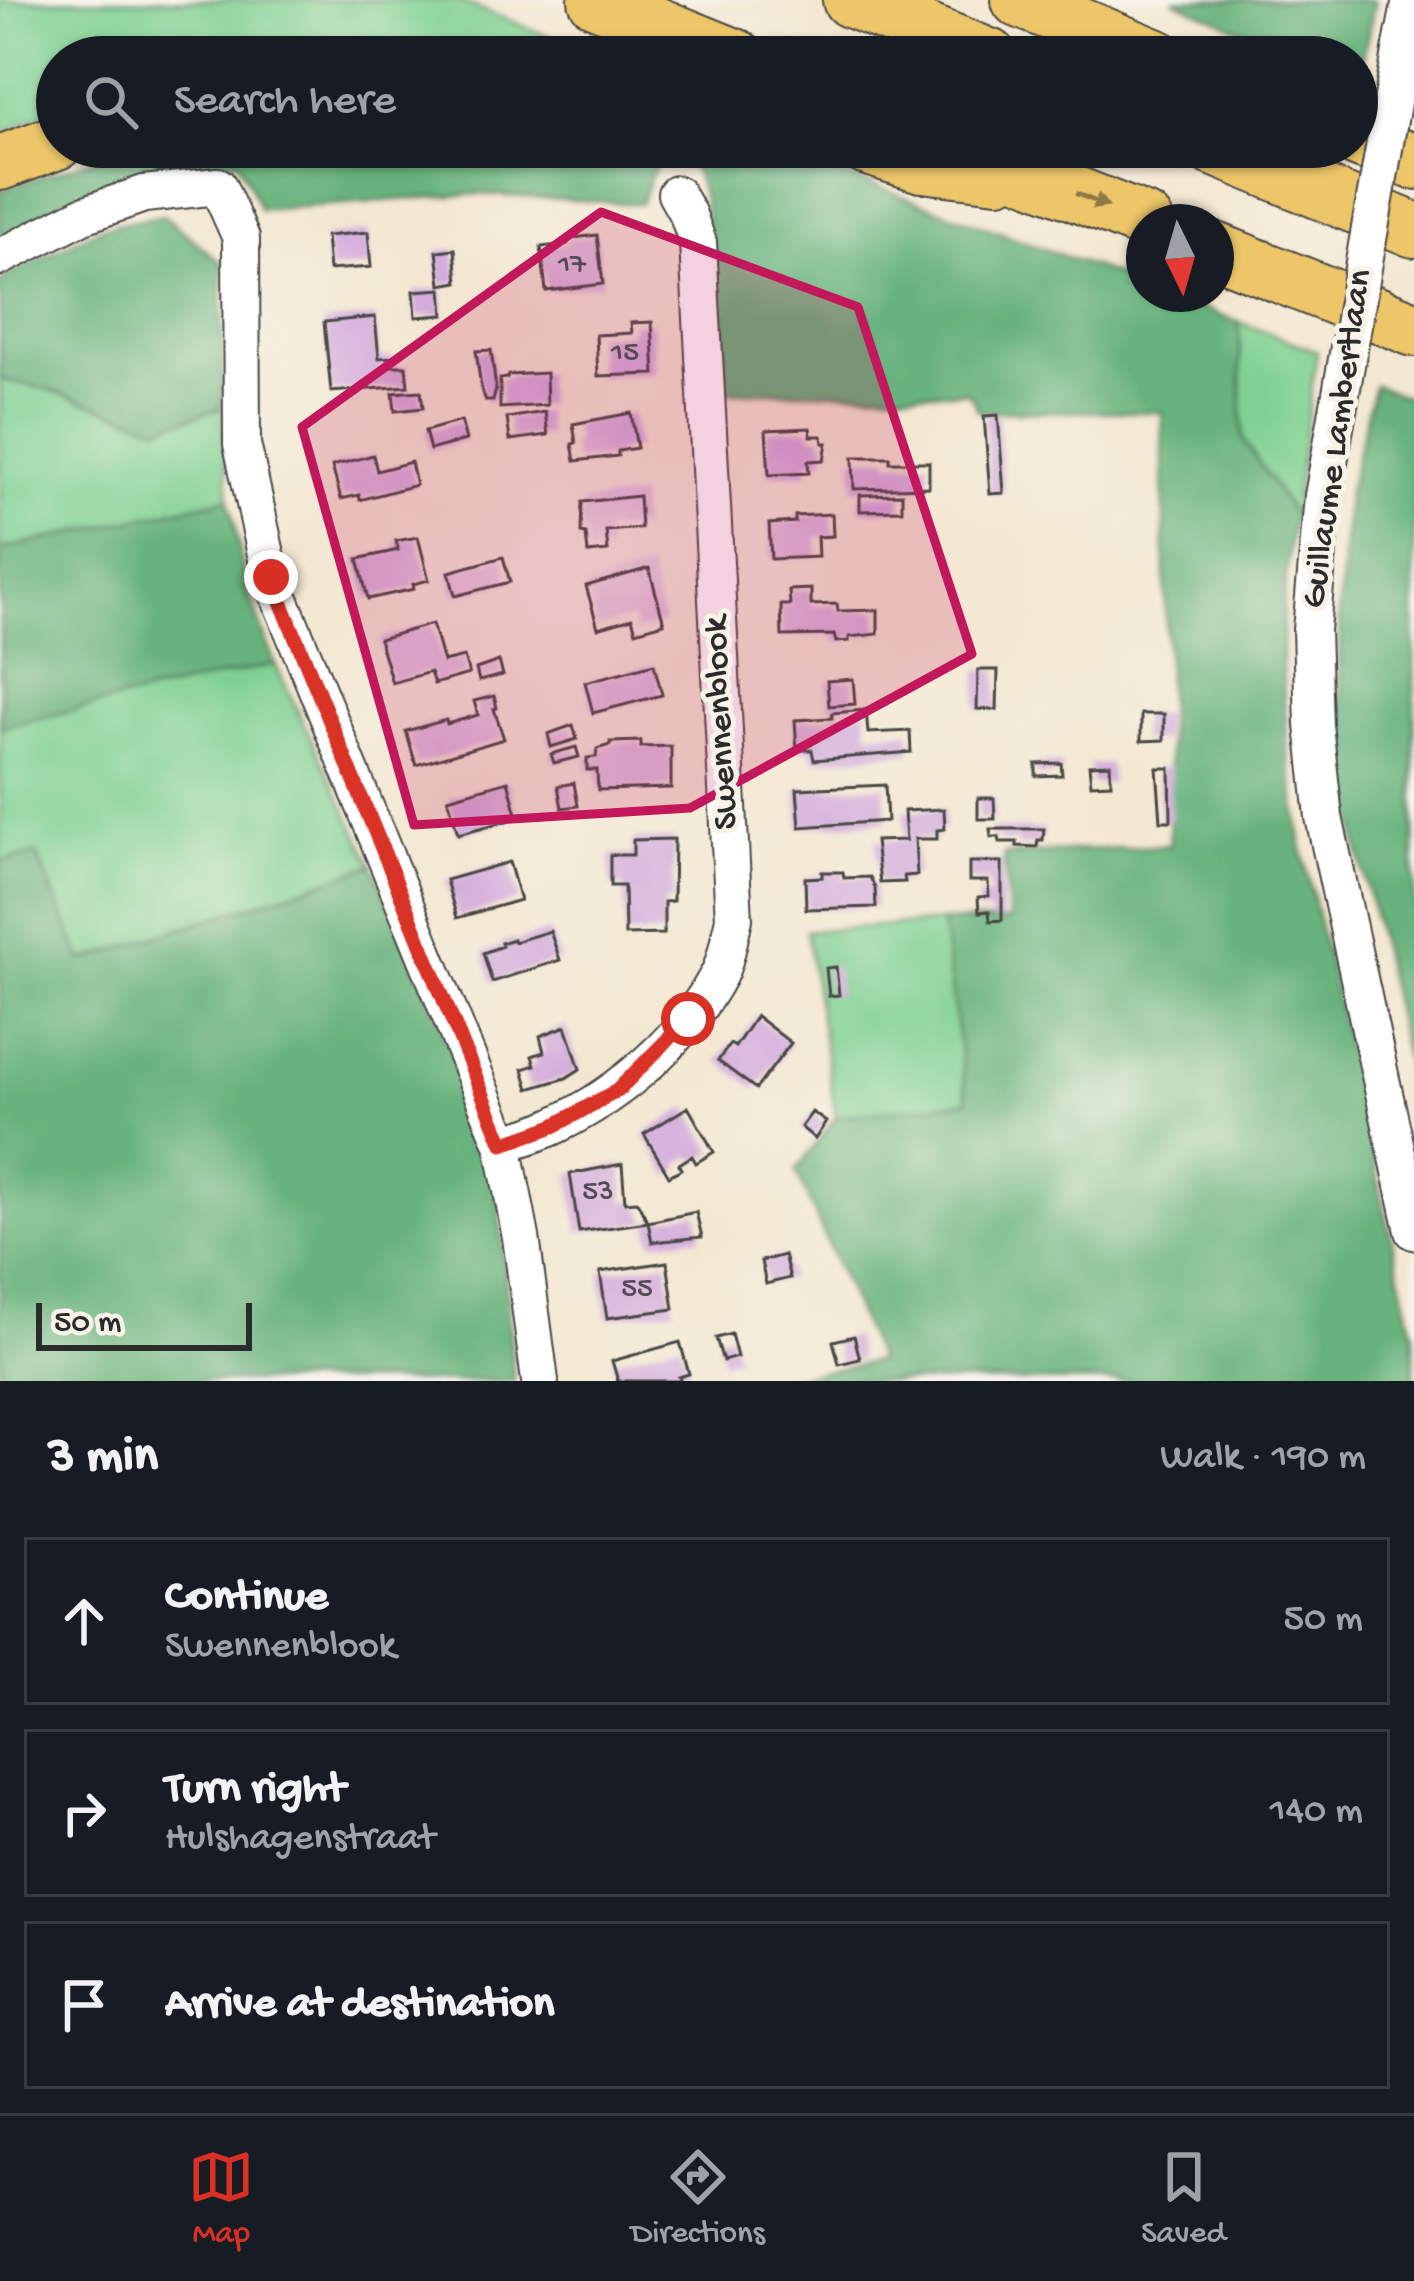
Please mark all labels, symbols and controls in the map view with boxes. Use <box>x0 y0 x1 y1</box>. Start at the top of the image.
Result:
search box <box>36 36 1378 168</box>
icon: search <box>78 69 144 135</box>
text: Search here <box>174 76 396 129</box>
one-way arrow <box>1074 191 1110 210</box>
north arrow <box>1126 204 1234 312</box>
house number: 17 <box>557 249 587 284</box>
street label: Guillaume Lambertlaan <box>1294 267 1384 611</box>
house number: 15 <box>610 337 639 372</box>
route end <box>244 550 298 604</box>
street label: Swennenblook <box>696 612 750 831</box>
route start <box>661 992 715 1046</box>
house number: 53 <box>582 1176 614 1211</box>
house number: 55 <box>621 1273 653 1308</box>
scale bar <box>36 1297 252 1350</box>
text: 50 m <box>54 1305 121 1343</box>
text: 3 min <box>48 1429 158 1489</box>
text: Walk · 190 m <box>1160 1436 1366 1482</box>
text: Continue <box>165 1572 328 1625</box>
icon: ahead <box>51 1588 117 1654</box>
text: 50 m <box>1283 1598 1363 1644</box>
text: Swennenblook <box>165 1625 396 1671</box>
text: Turn right <box>165 1764 345 1817</box>
icon: right <box>51 1780 117 1846</box>
text: 140 m <box>1270 1790 1363 1836</box>
text: Hulshagenstraat <box>165 1817 435 1863</box>
icon: arrive <box>51 1972 117 2038</box>
text: Arrive at destination <box>165 1979 554 2032</box>
tab: Map <box>188 2144 254 2254</box>
tab: Directions <box>631 2144 765 2254</box>
tab: Saved <box>1141 2144 1226 2254</box>

